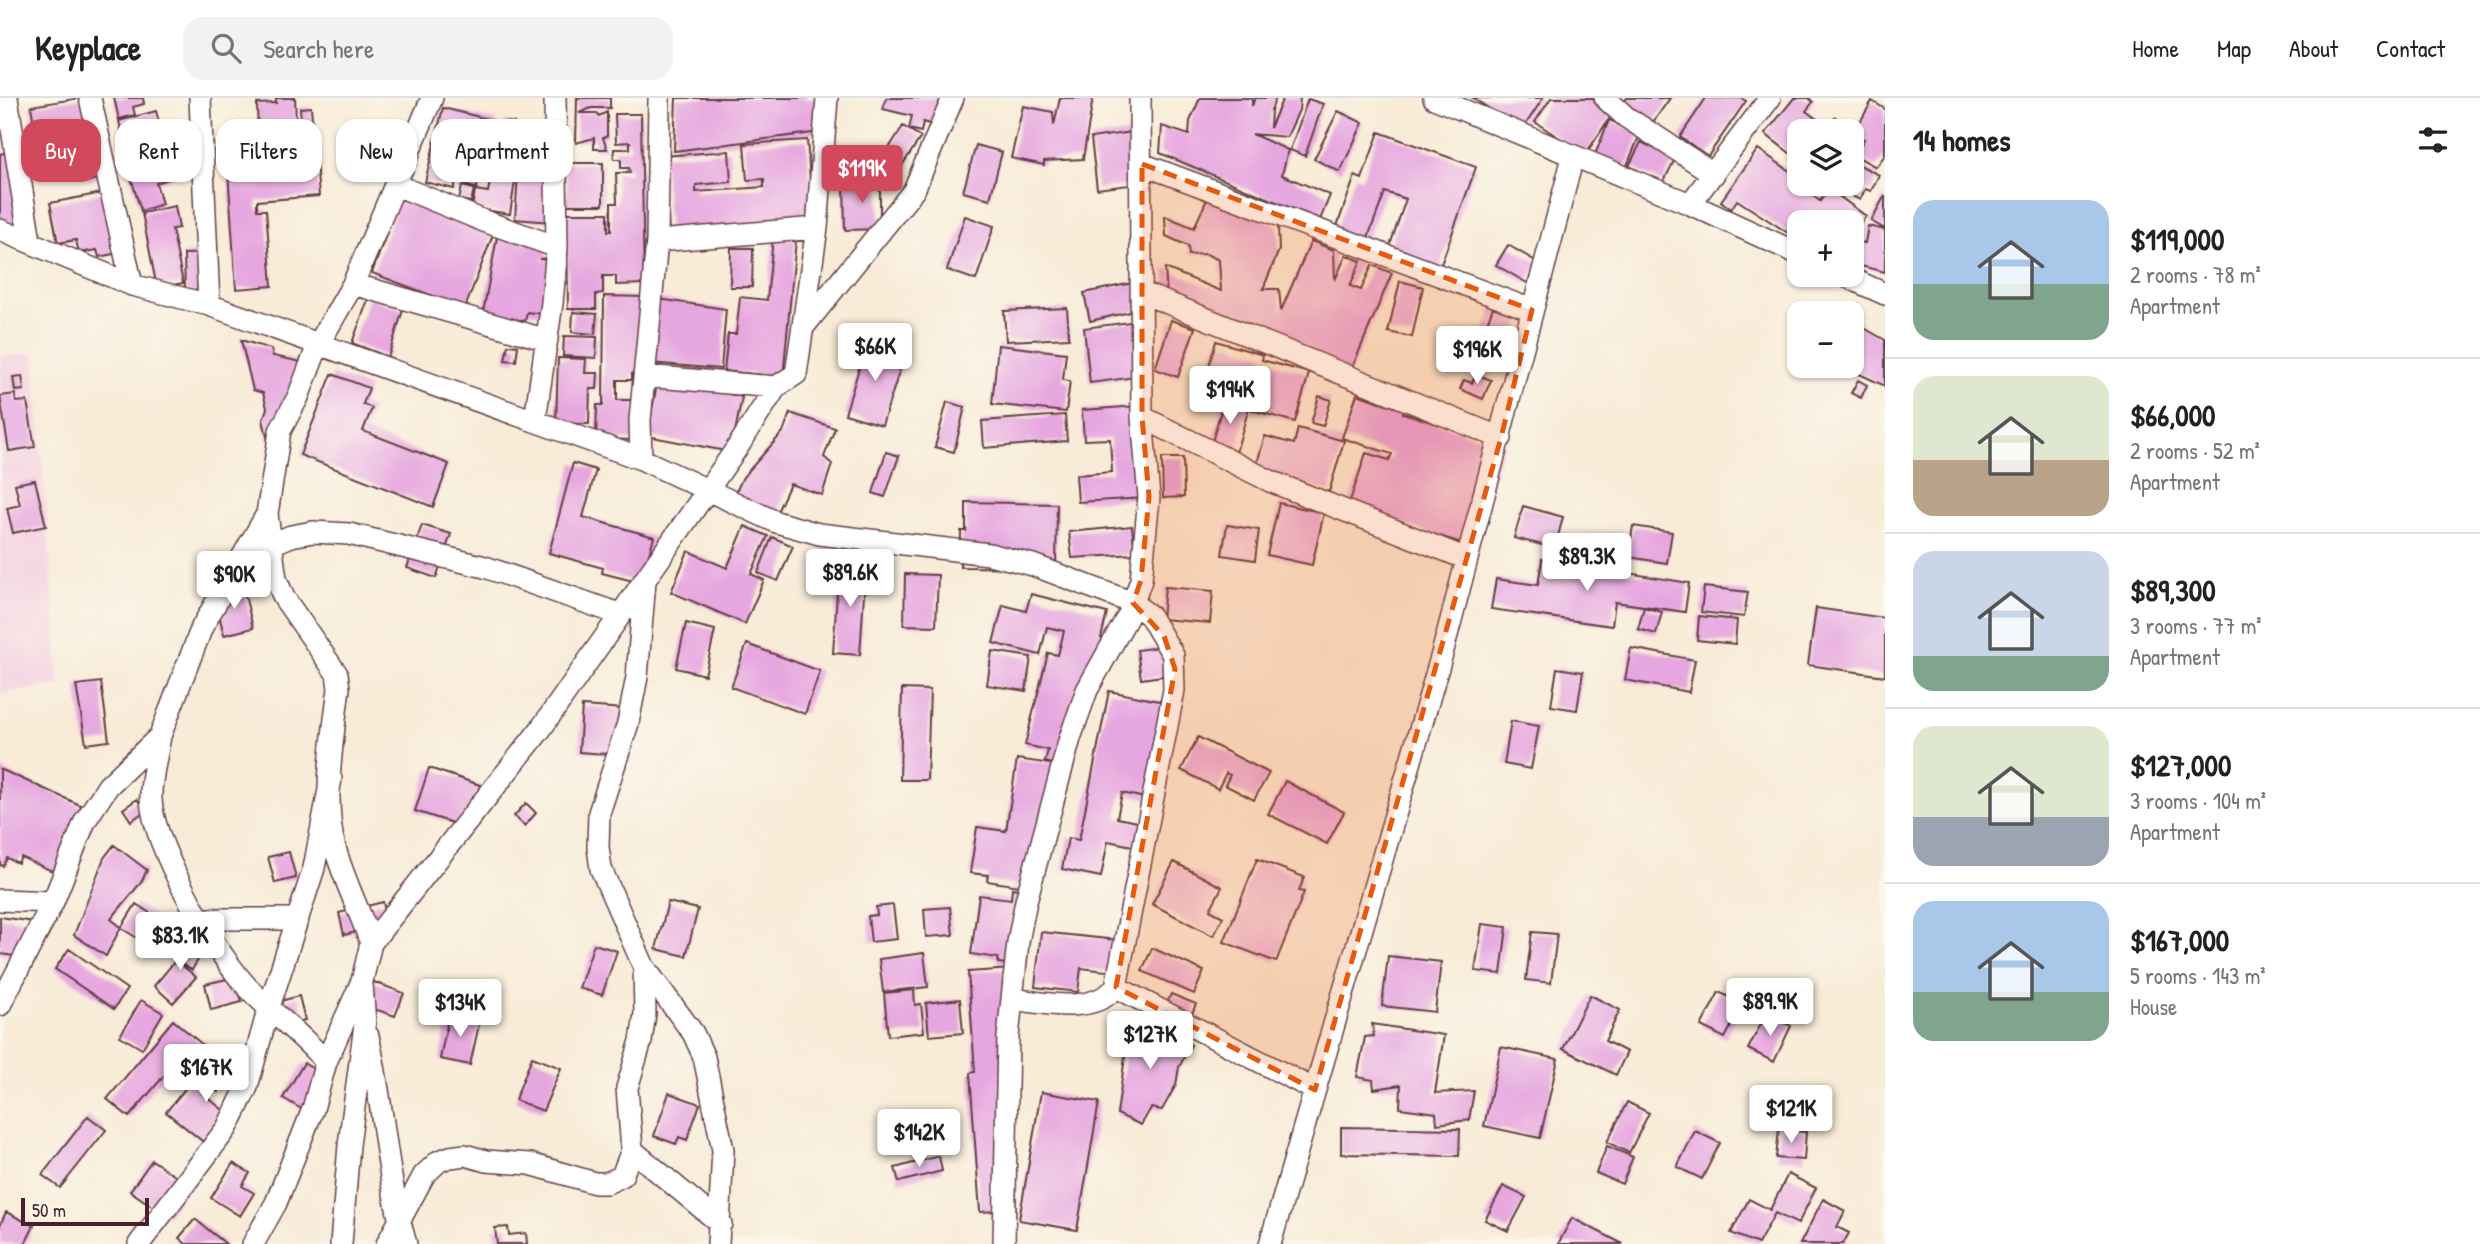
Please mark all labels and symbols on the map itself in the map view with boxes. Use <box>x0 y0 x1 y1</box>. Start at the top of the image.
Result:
pin: $119K <box>813 146 911 205</box>
pin: $66K <box>834 324 916 383</box>
pin: $196K <box>1428 327 1526 386</box>
pin: $194K <box>1181 366 1279 426</box>
pin: $89.3K <box>1530 533 1644 593</box>
pin: $89.6K <box>793 550 907 609</box>
pin: $90K <box>193 552 275 611</box>
pin: $83.1K <box>123 912 237 972</box>
pin: $89.9K <box>1713 978 1827 1038</box>
pin: $134K <box>411 979 509 1039</box>
pin: $127K <box>1101 1012 1199 1071</box>
pin: $167K <box>157 1044 255 1104</box>
pin: $121K <box>1742 1086 1840 1145</box>
pin: $142K <box>870 1110 968 1169</box>
scale bar <box>21 1195 149 1227</box>

